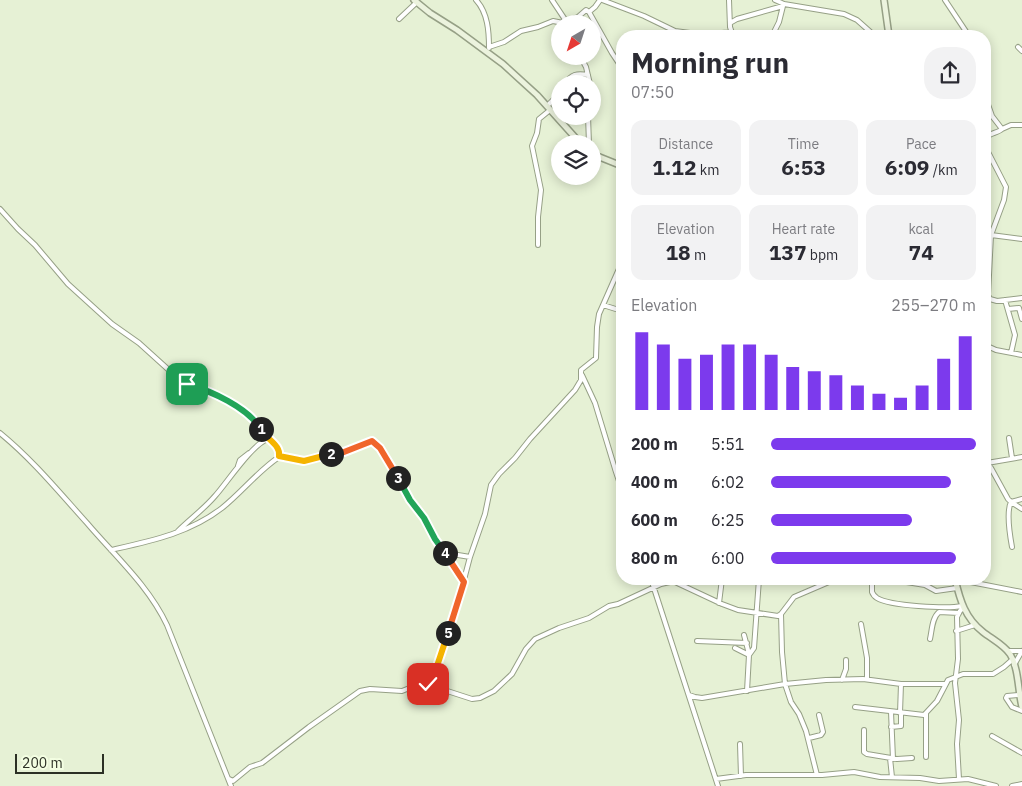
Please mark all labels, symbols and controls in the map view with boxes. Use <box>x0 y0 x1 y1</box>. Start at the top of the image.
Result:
north arrow <box>551 15 601 65</box>
map controls <box>551 15 601 185</box>
text: Morning run <box>631 44 789 81</box>
button: share <box>924 47 976 99</box>
button: locate <box>551 75 601 125</box>
text: 07:50 <box>631 82 674 102</box>
button: layers <box>551 135 601 185</box>
text: Distance <box>659 135 713 153</box>
text: Time <box>788 135 819 153</box>
text: Pace <box>906 135 936 153</box>
text: 1.12 <box>652 153 697 181</box>
text: 6:53 <box>781 153 826 181</box>
text: 6:09 <box>885 153 929 181</box>
text: km <box>697 161 719 179</box>
text: /km <box>929 161 958 179</box>
text: Elevation <box>657 220 715 238</box>
text: Heart rate <box>772 220 835 238</box>
text: kcal <box>908 220 934 238</box>
text: 18 <box>665 238 691 266</box>
text: 137 <box>769 238 807 266</box>
text: 74 <box>909 238 934 266</box>
text: m <box>691 246 706 264</box>
text: bpm <box>807 246 838 264</box>
text: Elevation <box>631 295 697 315</box>
text: 255–270 m <box>891 295 976 315</box>
pin <box>166 363 208 405</box>
icon: arrive <box>173 370 201 398</box>
pin: 1 <box>248 416 274 442</box>
text: 1 <box>257 420 266 438</box>
text: 200 m <box>631 434 678 454</box>
text: 5:51 <box>711 434 744 454</box>
pin: 2 <box>318 442 344 466</box>
text: 2 <box>327 445 336 463</box>
pin: 3 <box>386 466 410 490</box>
text: 3 <box>394 469 403 487</box>
text: 400 m <box>631 472 678 492</box>
text: 6:02 <box>711 472 744 492</box>
text: 600 m <box>631 510 678 530</box>
text: 6:25 <box>711 510 744 530</box>
pin: 4 <box>432 540 458 566</box>
text: 4 <box>441 544 450 562</box>
text: 800 m <box>631 548 678 568</box>
text: 6:00 <box>711 548 744 568</box>
pin: 5 <box>436 620 460 646</box>
text: 5 <box>444 624 453 642</box>
pin <box>407 663 449 705</box>
icon: check <box>414 670 442 698</box>
scale bar <box>15 751 104 774</box>
text: 200 m <box>22 754 63 772</box>

